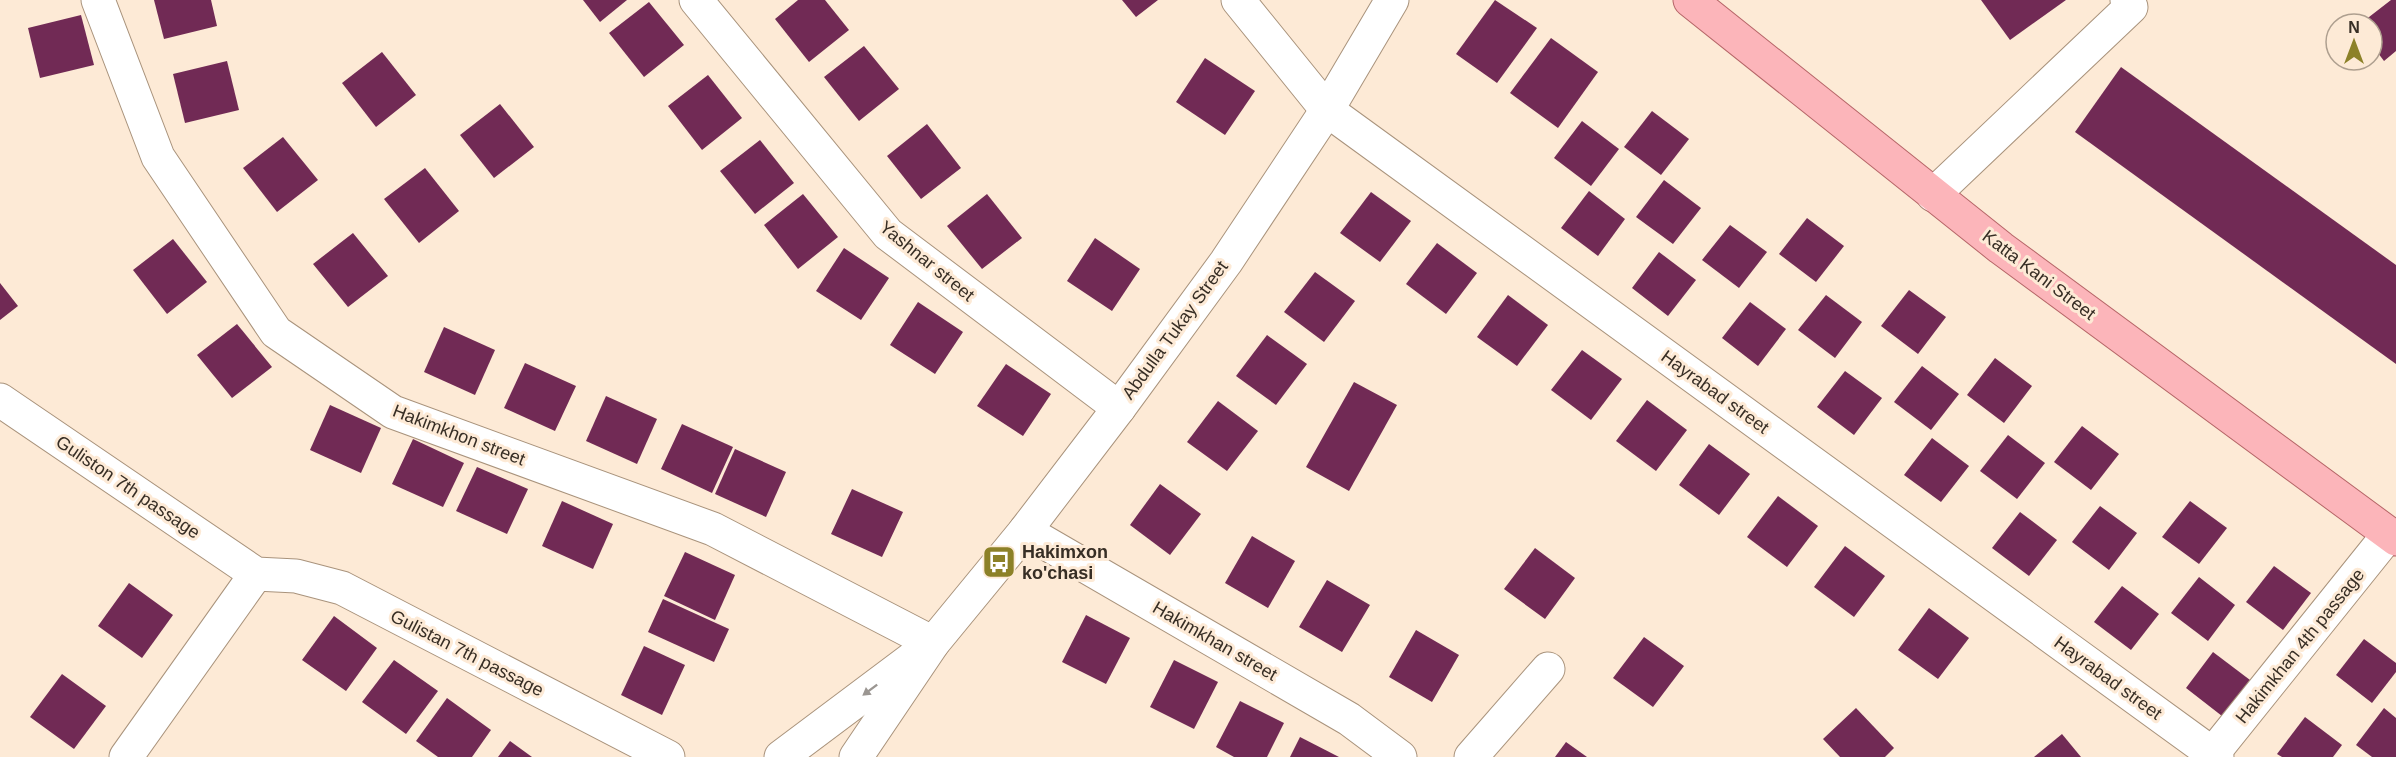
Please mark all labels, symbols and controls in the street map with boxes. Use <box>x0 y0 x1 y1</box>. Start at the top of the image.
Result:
north arrow <box>2324 12 2384 72</box>
text: N <box>2348 19 2360 36</box>
street label: Yashnar street <box>876 217 978 305</box>
street label: Katta Kani Street <box>1979 226 2099 324</box>
street label: Abdulla Tukay Street <box>1118 257 1232 403</box>
street label: Hayrabad street <box>1657 346 1773 438</box>
street label: Hakimkhon street <box>390 401 528 469</box>
street label: Guliston 7th passage <box>52 431 204 543</box>
place label: Hakimxon ko'chasi <box>1022 542 1108 583</box>
bus stop icon: Hakimxon ko'chasi <box>981 544 1017 580</box>
street label: Hakimkhаn 4th passage <box>2231 565 2369 727</box>
street label: Hakimkhаn street <box>1149 597 1281 685</box>
street label: Gulistan 7th passage <box>387 606 547 700</box>
street label: Hayrabad street <box>2050 632 2166 724</box>
one-way arrow <box>862 684 877 696</box>

